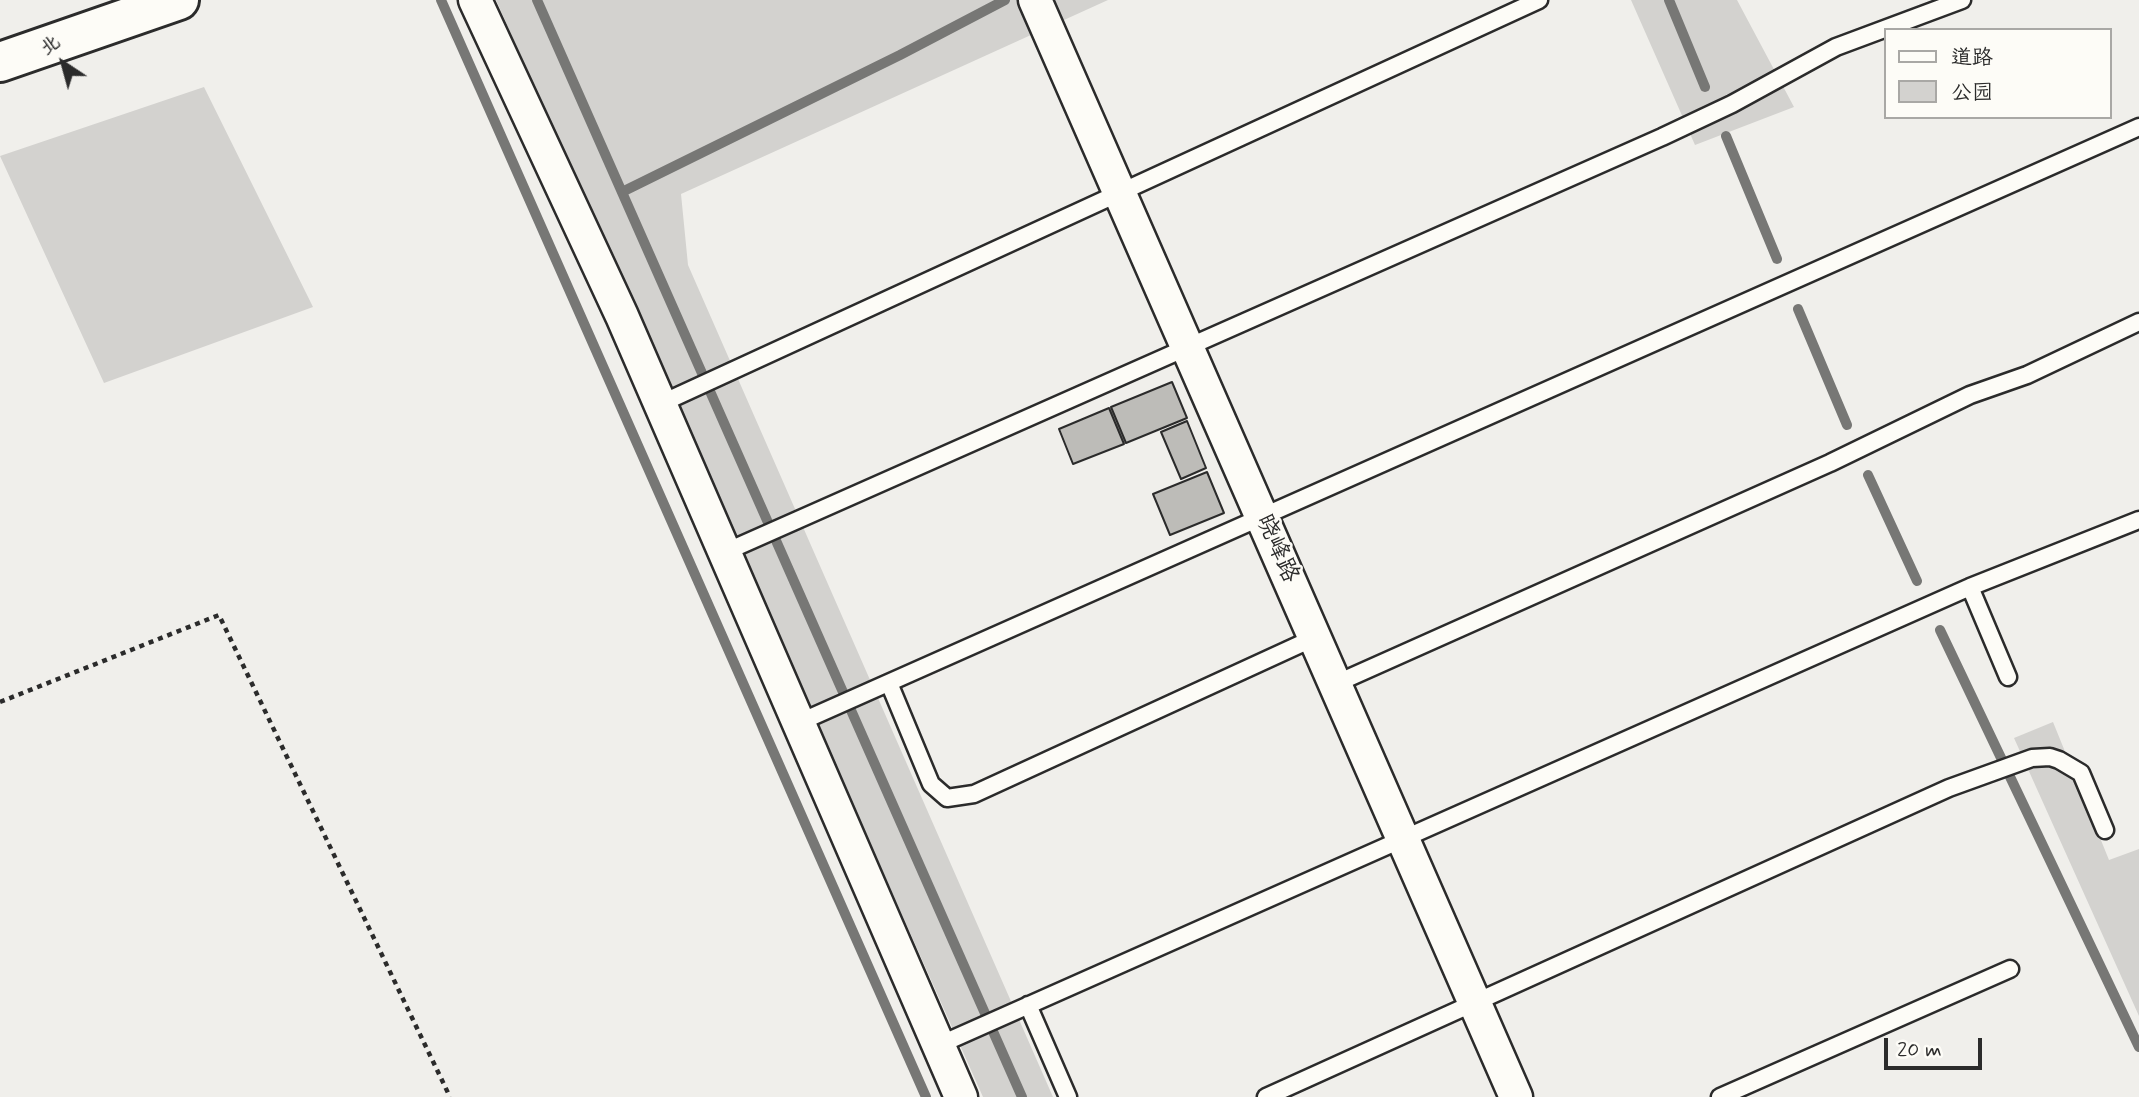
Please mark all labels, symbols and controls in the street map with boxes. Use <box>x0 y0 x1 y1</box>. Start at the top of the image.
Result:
north arrow <box>28 28 98 98</box>
legend <box>1884 28 2111 119</box>
text: 北 <box>35 30 65 61</box>
text: 道路 <box>1951 44 1993 72</box>
text: 公园 <box>1951 79 1993 107</box>
street label: 晓峰路 <box>1248 510 1304 588</box>
scale bar <box>1887 1024 1985 1068</box>
text: 20 m <box>1897 1036 1942 1064</box>

